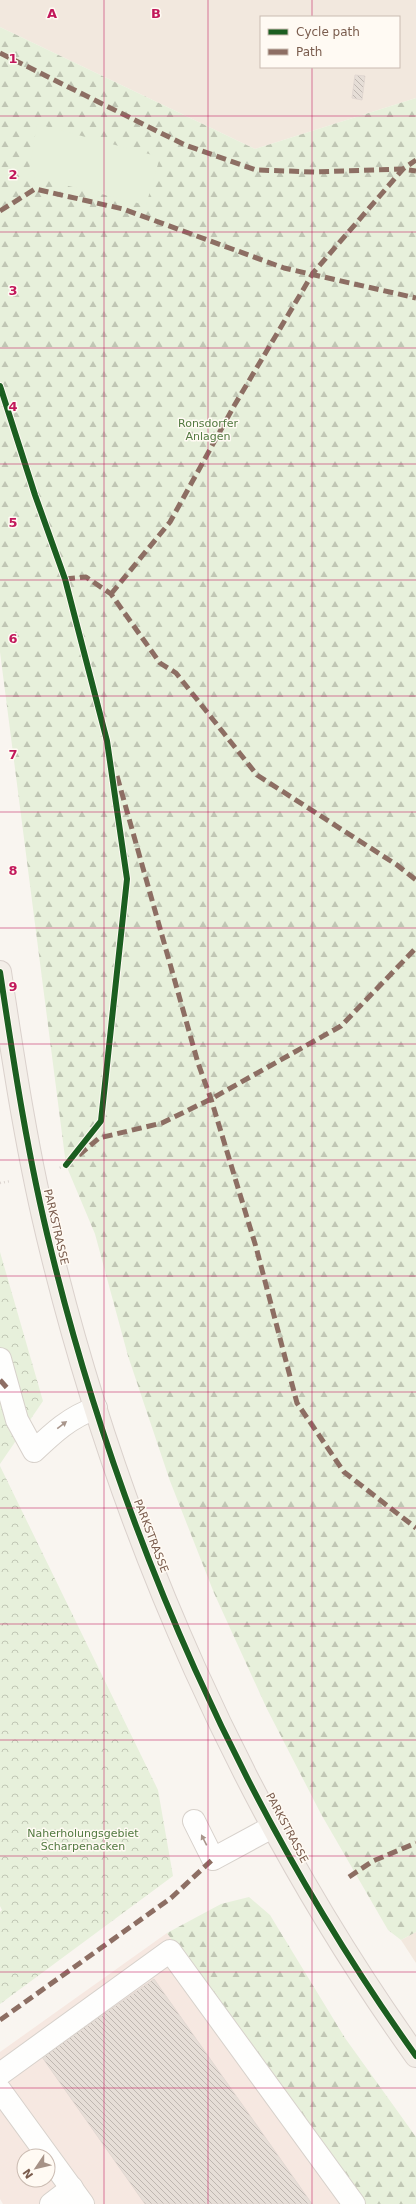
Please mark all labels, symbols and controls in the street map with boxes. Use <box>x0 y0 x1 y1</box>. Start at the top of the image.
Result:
text: A <box>47 6 57 21</box>
text: B <box>151 6 161 21</box>
legend <box>260 16 400 68</box>
text: Cycle path <box>296 25 360 39</box>
text: Path <box>296 45 322 59</box>
text: 1 <box>8 51 18 66</box>
text: 2 <box>8 167 18 182</box>
text: 3 <box>8 283 18 298</box>
text: 4 <box>8 399 18 414</box>
park label: Ronsdorfer Anlagen <box>178 417 238 443</box>
text: 5 <box>8 515 18 530</box>
text: 6 <box>8 631 18 646</box>
text: 7 <box>8 747 18 762</box>
text: 8 <box>8 863 18 878</box>
text: 9 <box>8 979 18 994</box>
street label: PARKSTRASSE <box>41 1188 71 1266</box>
one-way arrow <box>57 1421 68 1430</box>
street label: PARKSTRASSE <box>131 1497 171 1575</box>
street label: PARKSTRASSE <box>263 1791 311 1865</box>
park label: Naherholungsgebiet Scharpenacken <box>27 1827 139 1853</box>
one-way arrow <box>201 1834 207 1846</box>
north arrow <box>16 2148 56 2188</box>
text: N <box>20 2166 36 2181</box>

